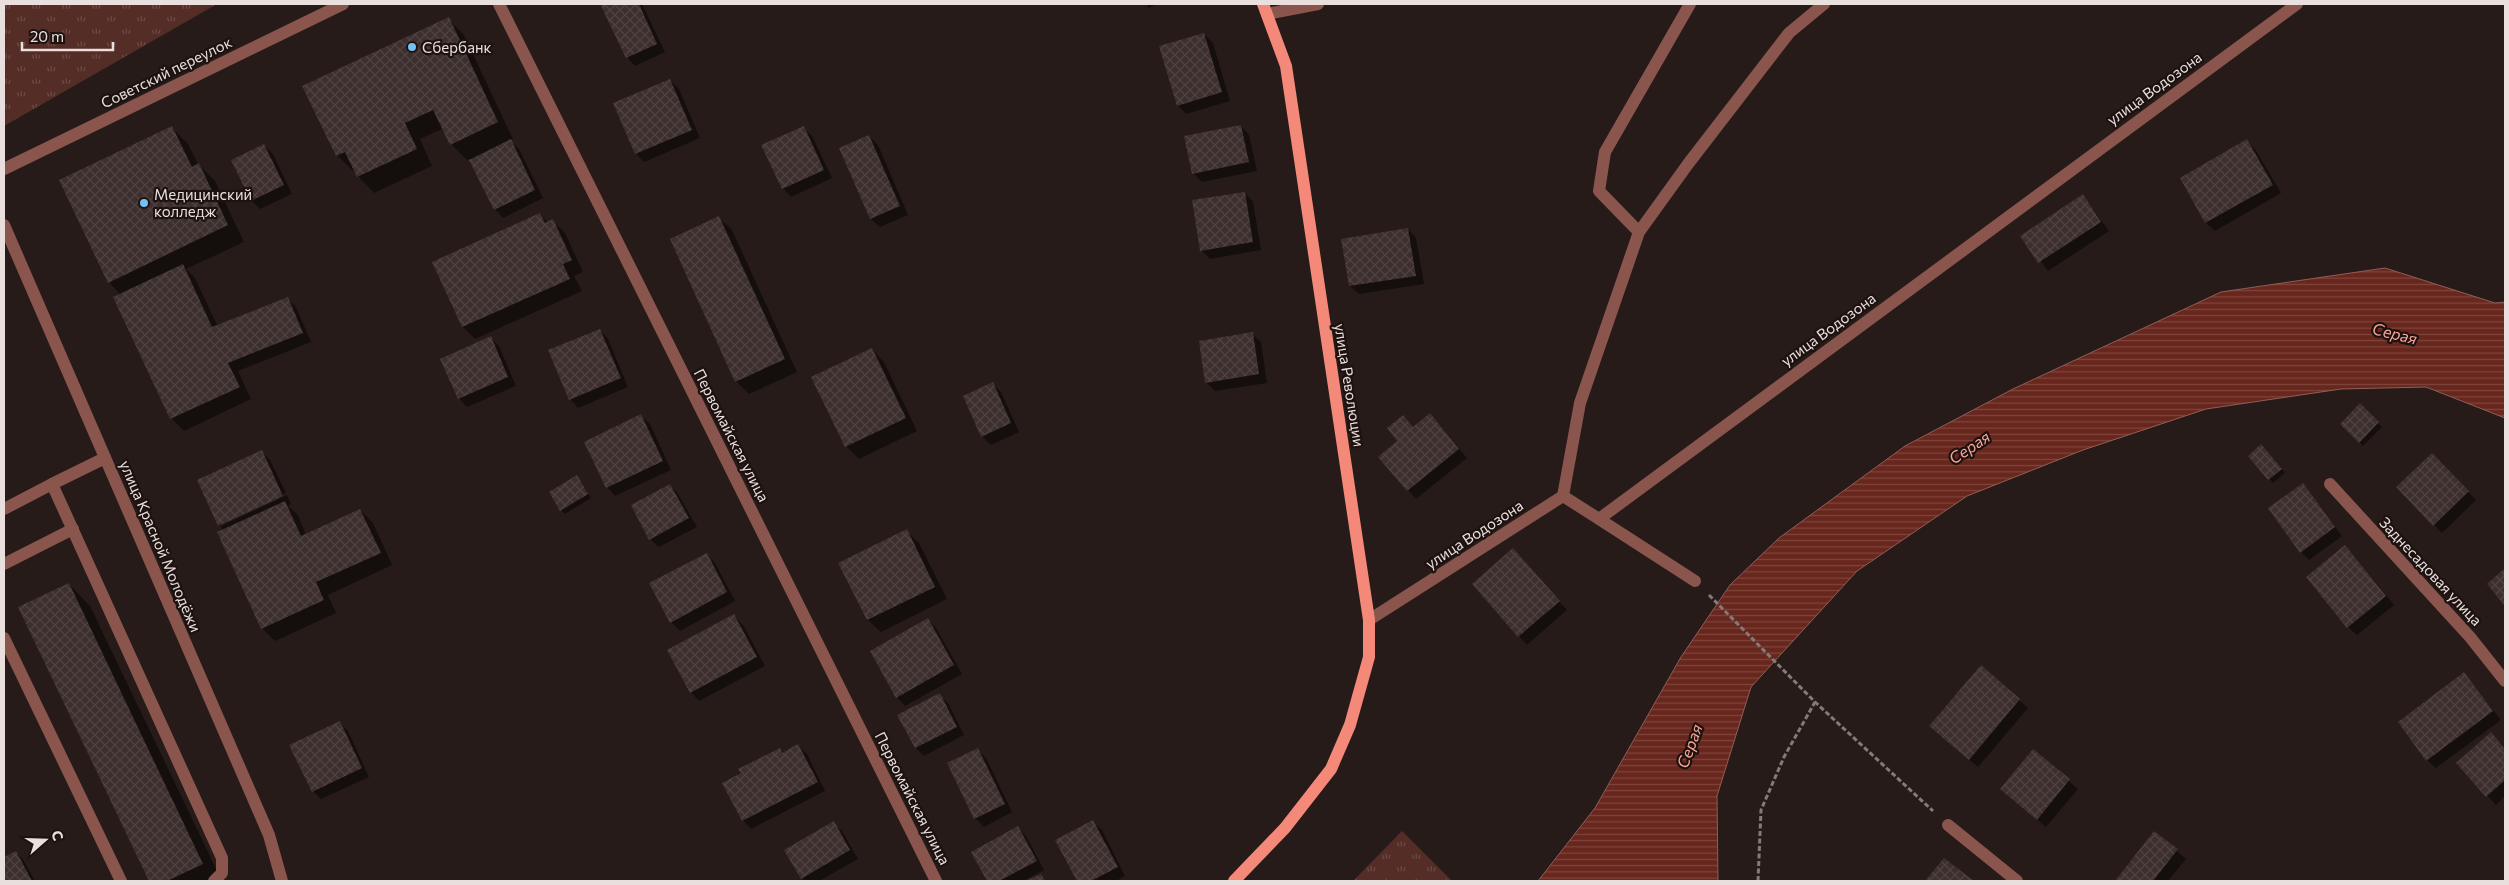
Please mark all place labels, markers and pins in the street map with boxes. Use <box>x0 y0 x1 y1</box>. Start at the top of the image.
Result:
place label: Сбербанк <box>422 38 492 56</box>
marker: Сбербанк <box>406 41 418 53</box>
place label: Медицинский колледж <box>154 185 252 220</box>
marker: Медицинский колледж <box>138 197 150 209</box>

